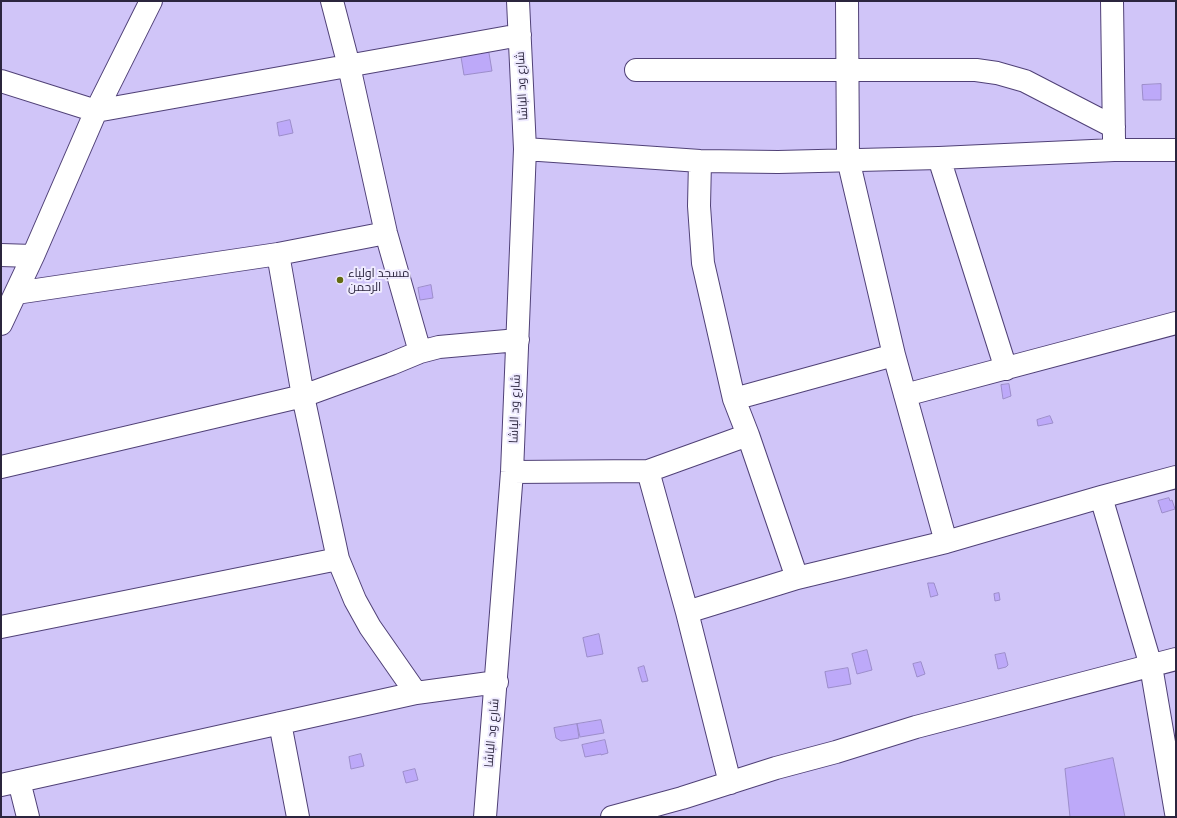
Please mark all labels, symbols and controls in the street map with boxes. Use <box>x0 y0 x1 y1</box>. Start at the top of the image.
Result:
street label: شارع ود الباشا <box>513 51 531 121</box>
place label: مسجد اولياء الرحمن <box>348 266 409 294</box>
marker: مسجد اولياء الرحمن <box>335 275 345 285</box>
street label: شارع ود الباشا <box>507 374 523 444</box>
street label: شارع ود الباشا <box>482 698 502 768</box>

